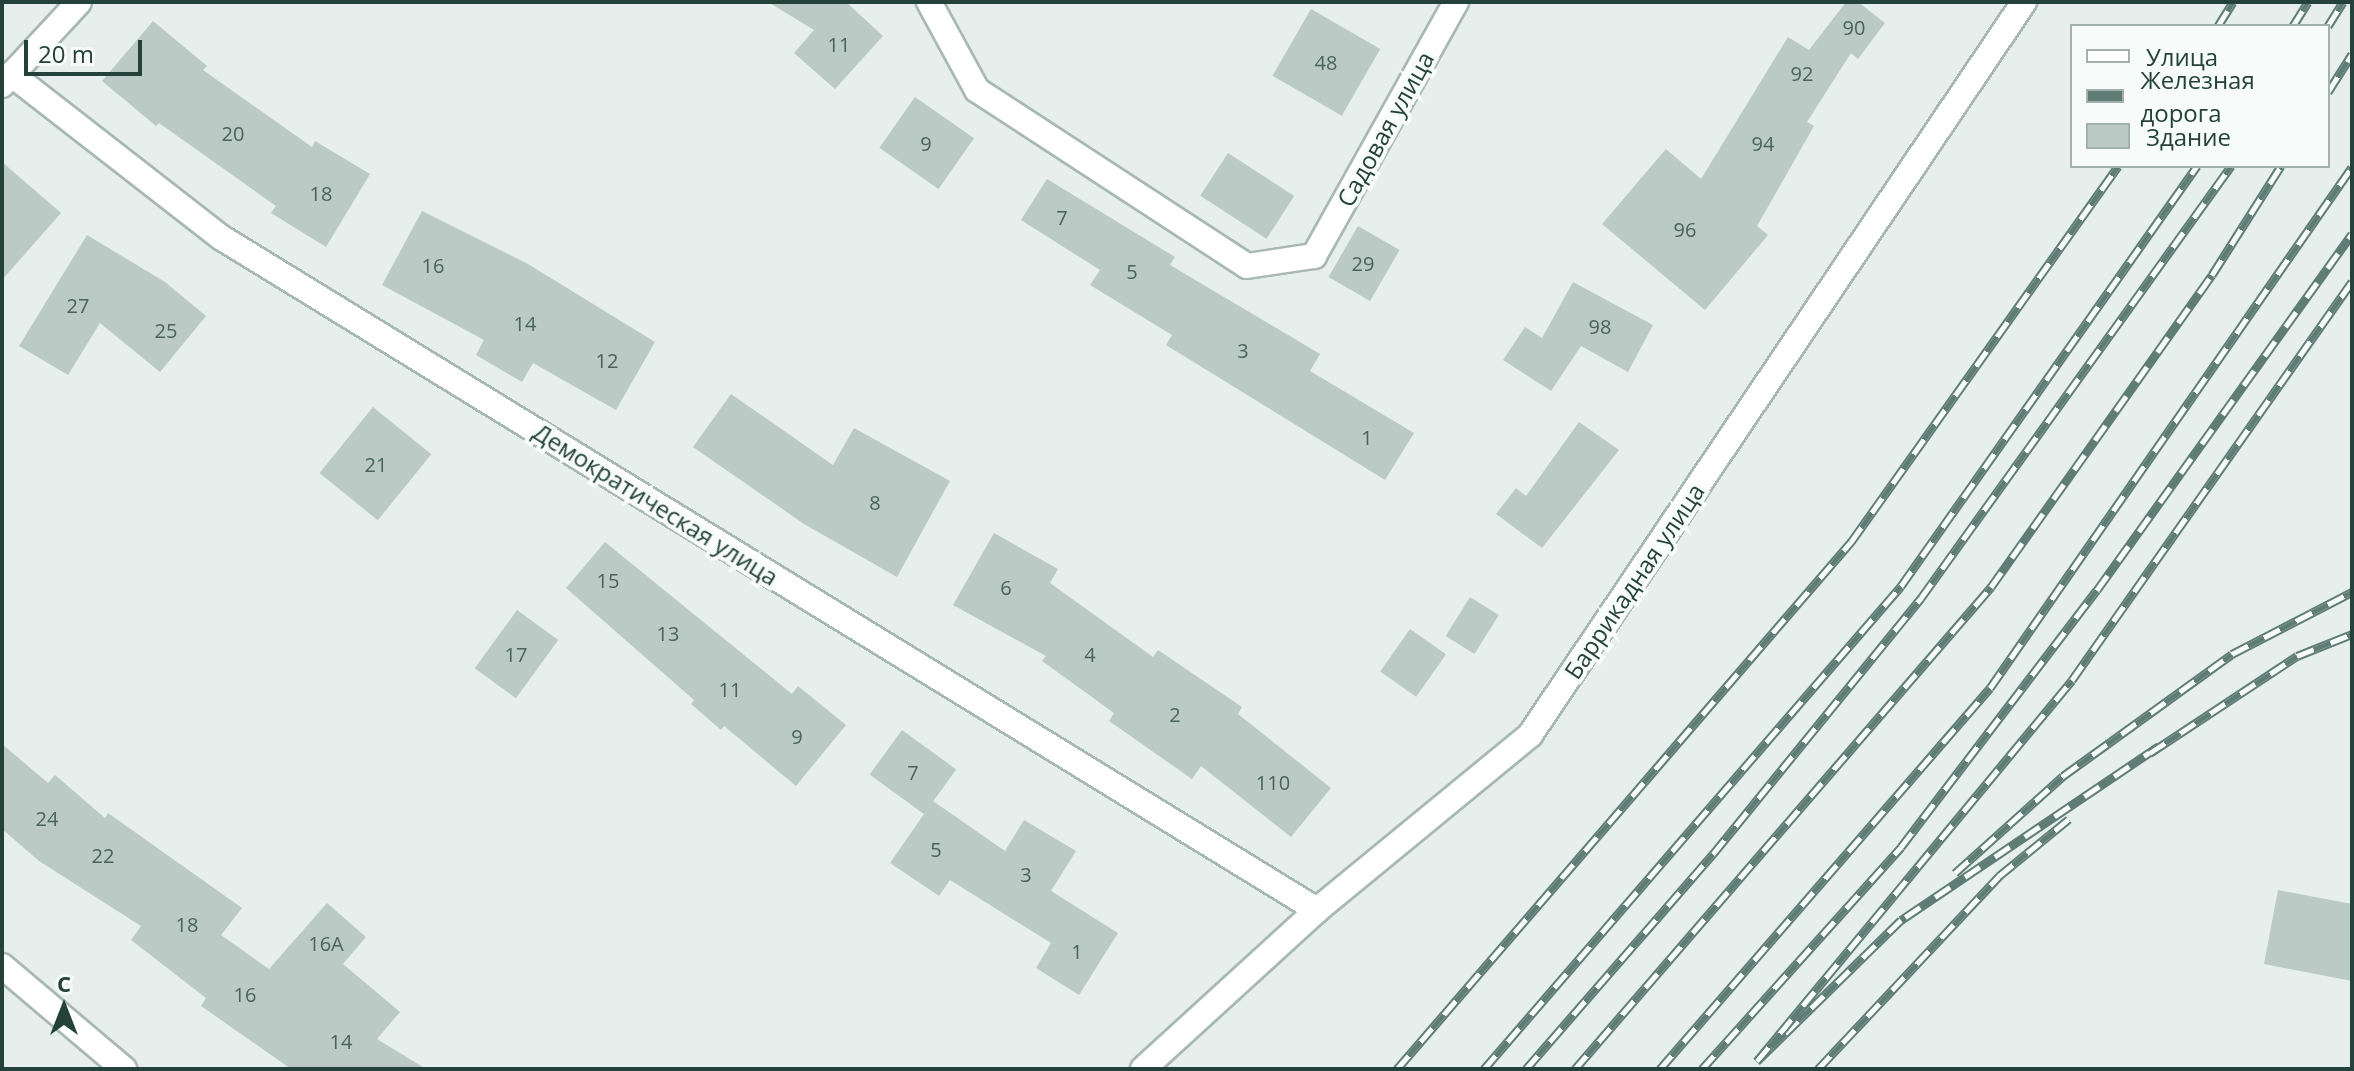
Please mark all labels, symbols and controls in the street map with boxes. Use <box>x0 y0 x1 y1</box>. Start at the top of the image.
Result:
house number: 90 <box>1843 15 1865 39</box>
scale bar <box>28 24 146 74</box>
legend <box>2070 24 2330 168</box>
house number: 11 <box>828 32 850 56</box>
text: 20 m <box>38 37 94 70</box>
text: Улица <box>2146 40 2218 73</box>
street label: Садовая улица <box>1331 46 1439 212</box>
house number: 48 <box>1315 50 1337 74</box>
house number: 92 <box>1791 61 1813 85</box>
text: Железная дорога <box>2140 63 2255 129</box>
text: Здание <box>2146 120 2231 153</box>
house number: 20 <box>222 121 244 145</box>
house number: 9 <box>920 131 932 155</box>
house number: 94 <box>1752 131 1774 155</box>
house number: 18 <box>310 181 332 205</box>
house number: 7 <box>1056 205 1068 229</box>
house number: 96 <box>1674 217 1696 241</box>
house number: 29 <box>1352 251 1374 275</box>
house number: 16 <box>422 253 444 277</box>
house number: 5 <box>1126 259 1138 283</box>
house number: 27 <box>67 293 89 317</box>
house number: 14 <box>514 311 536 335</box>
house number: 98 <box>1589 314 1611 338</box>
house number: 25 <box>155 318 177 342</box>
house number: 3 <box>1237 338 1249 362</box>
house number: 12 <box>596 348 618 372</box>
street label: Демократическая улица <box>528 417 784 591</box>
house number: 1 <box>1361 425 1373 449</box>
house number: 21 <box>365 452 387 476</box>
street label: Баррикадная улица <box>1558 478 1710 684</box>
house number: 8 <box>869 490 881 514</box>
house number: 15 <box>597 568 619 592</box>
house number: 6 <box>1000 575 1012 599</box>
house number: 13 <box>657 621 679 645</box>
house number: 17 <box>505 642 527 666</box>
house number: 4 <box>1084 642 1096 666</box>
house number: 11 <box>719 677 741 701</box>
house number: 2 <box>1169 702 1181 726</box>
house number: 9 <box>791 724 803 748</box>
house number: 7 <box>907 760 919 784</box>
house number: 110 <box>1256 770 1290 794</box>
house number: 24 <box>36 806 58 830</box>
house number: 5 <box>930 837 942 861</box>
house number: 22 <box>92 843 114 867</box>
house number: 3 <box>1020 862 1032 886</box>
house number: 18 <box>176 912 198 936</box>
house number: 16А <box>308 931 344 955</box>
house number: 1 <box>1071 939 1083 963</box>
north arrow <box>24 967 104 1047</box>
text: С <box>57 968 71 998</box>
house number: 16 <box>234 982 256 1006</box>
house number: 14 <box>330 1029 352 1053</box>

